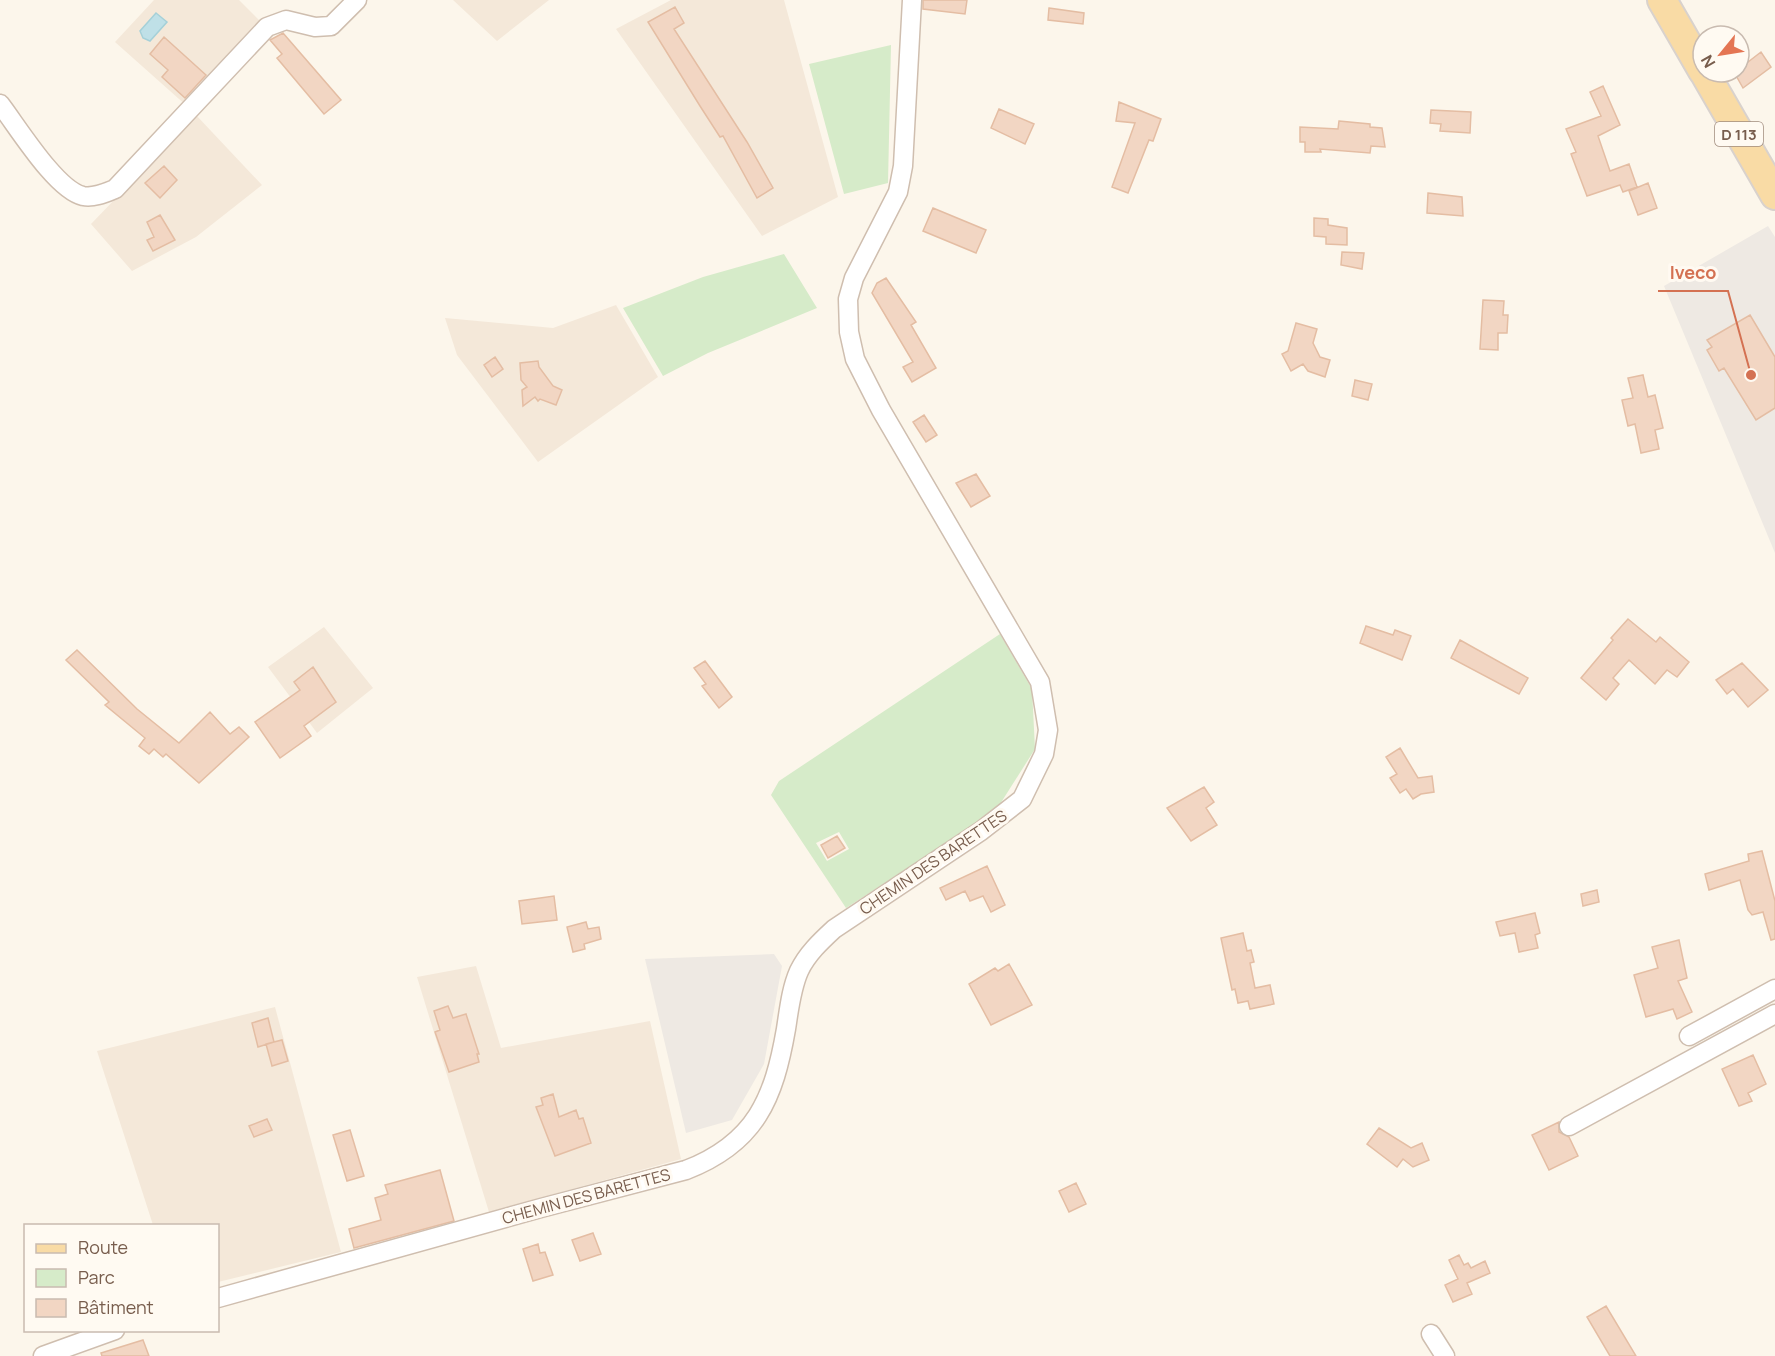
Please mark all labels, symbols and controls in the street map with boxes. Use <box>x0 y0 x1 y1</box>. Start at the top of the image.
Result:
north arrow <box>1691 24 1751 84</box>
text: N <box>1696 51 1720 72</box>
road number: D 113 <box>1715 122 1763 146</box>
callout: Iveco <box>1658 255 1728 291</box>
text: Iveco <box>1670 260 1716 284</box>
street label: CHEMIN DES BARETTES <box>855 804 1011 920</box>
street label: CHEMIN DES BARETTES <box>500 1163 673 1229</box>
legend <box>24 1224 219 1332</box>
text: Route <box>78 1235 128 1259</box>
text: Parc <box>78 1265 115 1289</box>
text: Bâtiment <box>78 1295 154 1319</box>

